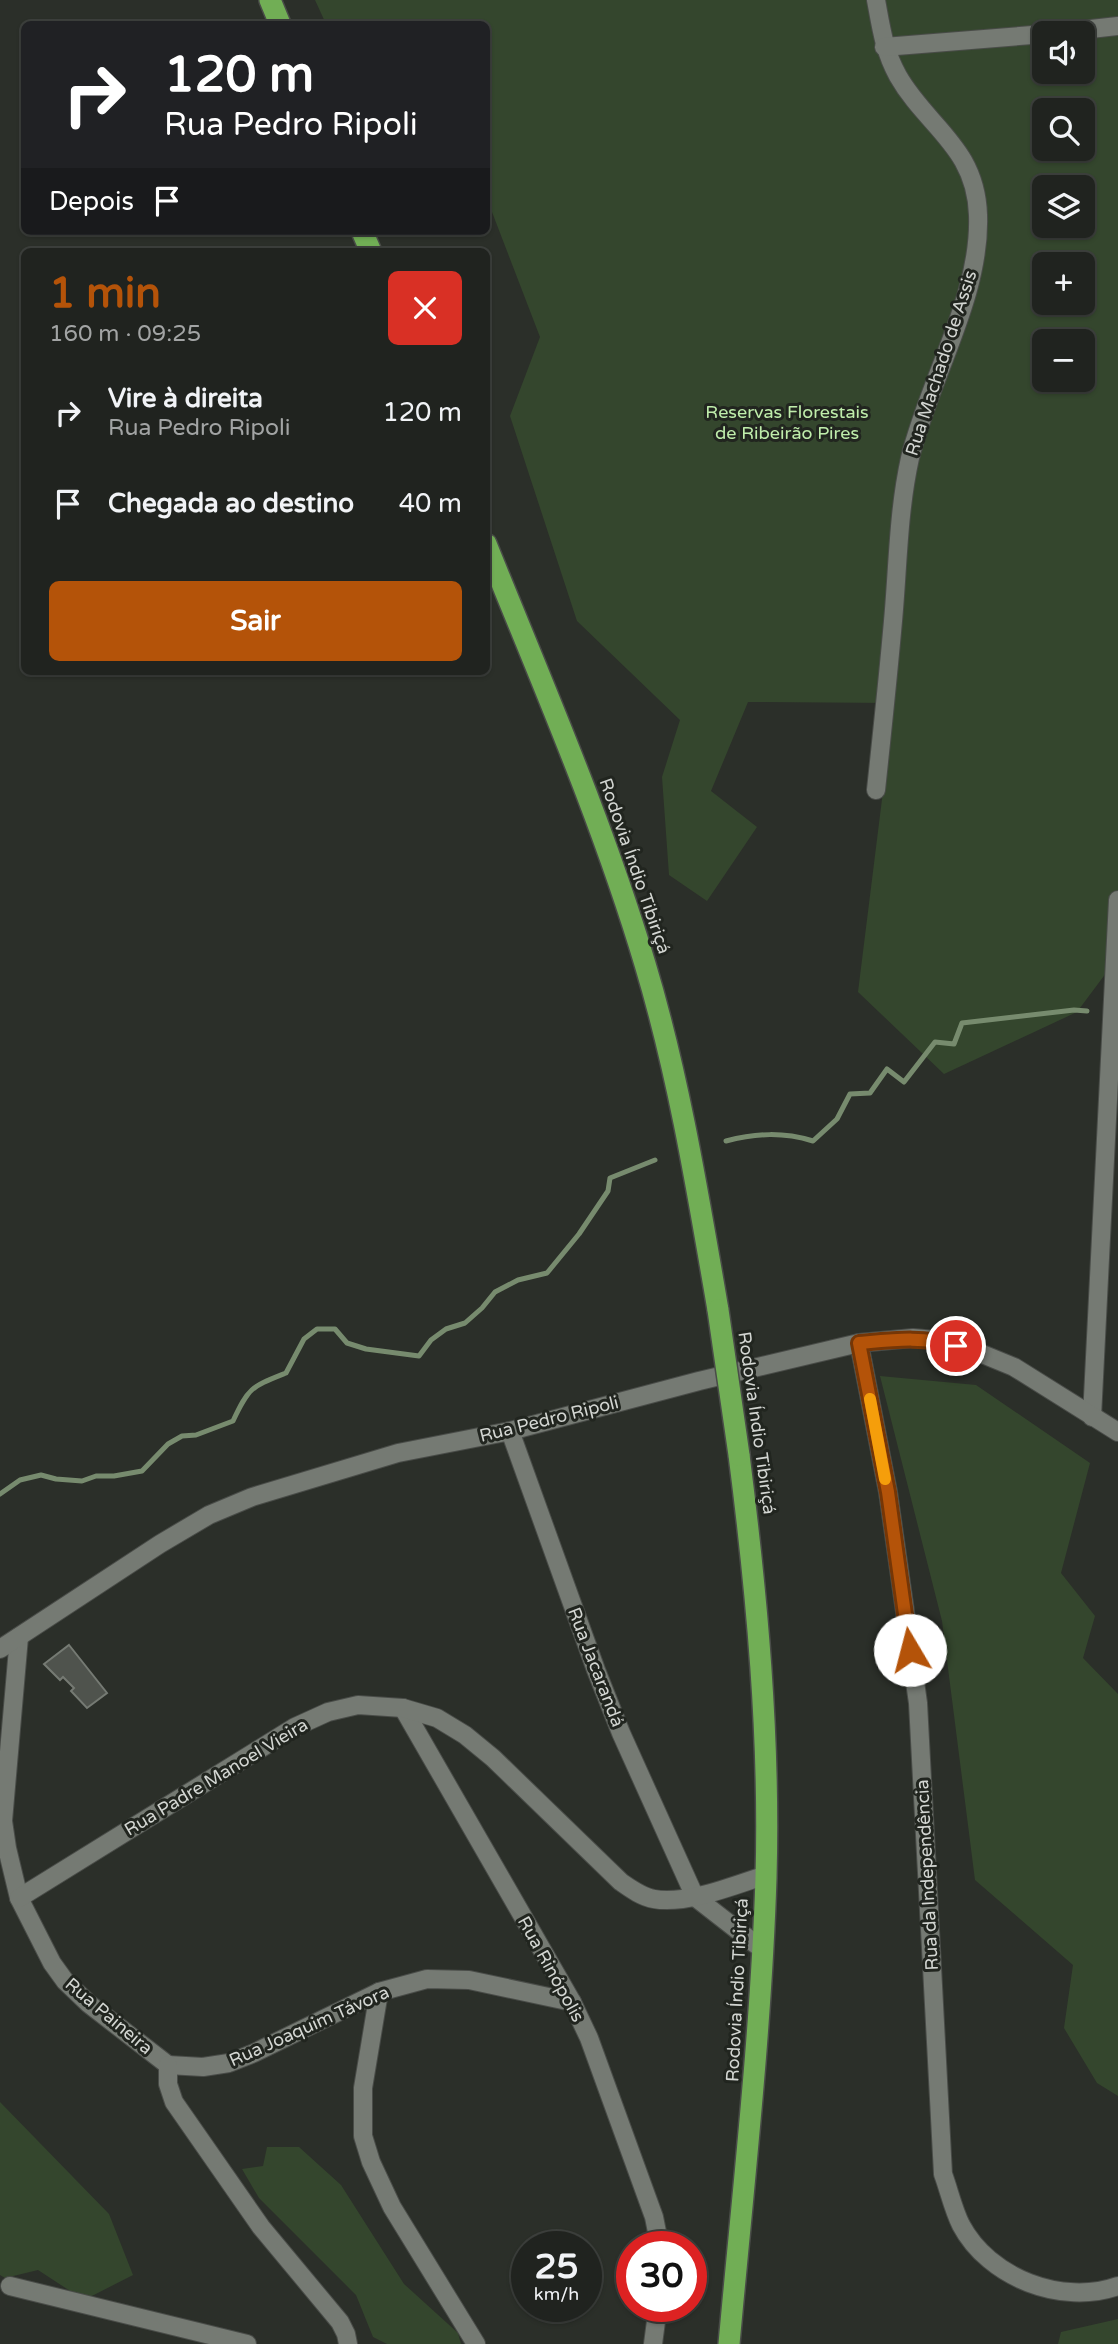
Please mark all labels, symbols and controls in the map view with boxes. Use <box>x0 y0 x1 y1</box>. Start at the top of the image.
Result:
map controls <box>1032 21 1095 392</box>
button: sound <box>1032 21 1095 84</box>
text: 120 m <box>164 46 314 105</box>
icon: right <box>49 49 140 140</box>
button: search <box>1032 98 1095 161</box>
text: Rua Pedro Ripoli <box>164 106 418 144</box>
button: layers <box>1032 175 1095 238</box>
icon: arrive <box>148 182 186 220</box>
text: Depois <box>49 186 134 217</box>
button: + <box>1032 252 1095 315</box>
street label: Rua Machado de Assis <box>901 267 981 459</box>
text: 1 min <box>49 268 161 319</box>
button: close <box>388 271 462 345</box>
text: 160 m · 09:25 <box>49 320 201 348</box>
button: − <box>1032 329 1095 392</box>
text: Vire à direita <box>108 383 263 414</box>
icon: right <box>49 394 87 432</box>
text: 120 m <box>382 397 462 428</box>
park label: Reservas Florestais de Ribeirão Pires <box>705 401 869 444</box>
text: Rua Pedro Ripoli <box>108 414 290 442</box>
icon: arrive <box>49 485 87 523</box>
text: Chegada ao destino <box>108 488 354 519</box>
text: 40 m <box>399 488 462 519</box>
button: Sair <box>49 581 462 661</box>
street label: Rodovia Índio Tibiriçá <box>595 775 675 957</box>
pin <box>926 1316 986 1376</box>
icon: arrive <box>937 1327 975 1365</box>
street label: Rodovia Índio Tibiriçá <box>733 1330 781 1516</box>
street label: Rua Pedro Ripoli <box>477 1391 621 1447</box>
street label: Rua Jacarandá <box>563 1604 629 1730</box>
position arrow <box>873 1613 947 1687</box>
street label: Rua Padre Manoel Vieira <box>120 1713 312 1841</box>
street label: Rua da Independência <box>911 1779 943 1971</box>
street label: Rodovia Índio Tibiriçá <box>721 1897 753 2083</box>
street label: Rua Rinópolis <box>513 1912 589 2026</box>
street label: Rua Paineira <box>61 1973 157 2059</box>
street label: Rua Joaquim Távora <box>226 1981 392 2071</box>
speed limit sign: 30 <box>616 2231 707 2322</box>
text: 25 <box>535 2246 578 2288</box>
text: km/h <box>534 2283 579 2305</box>

